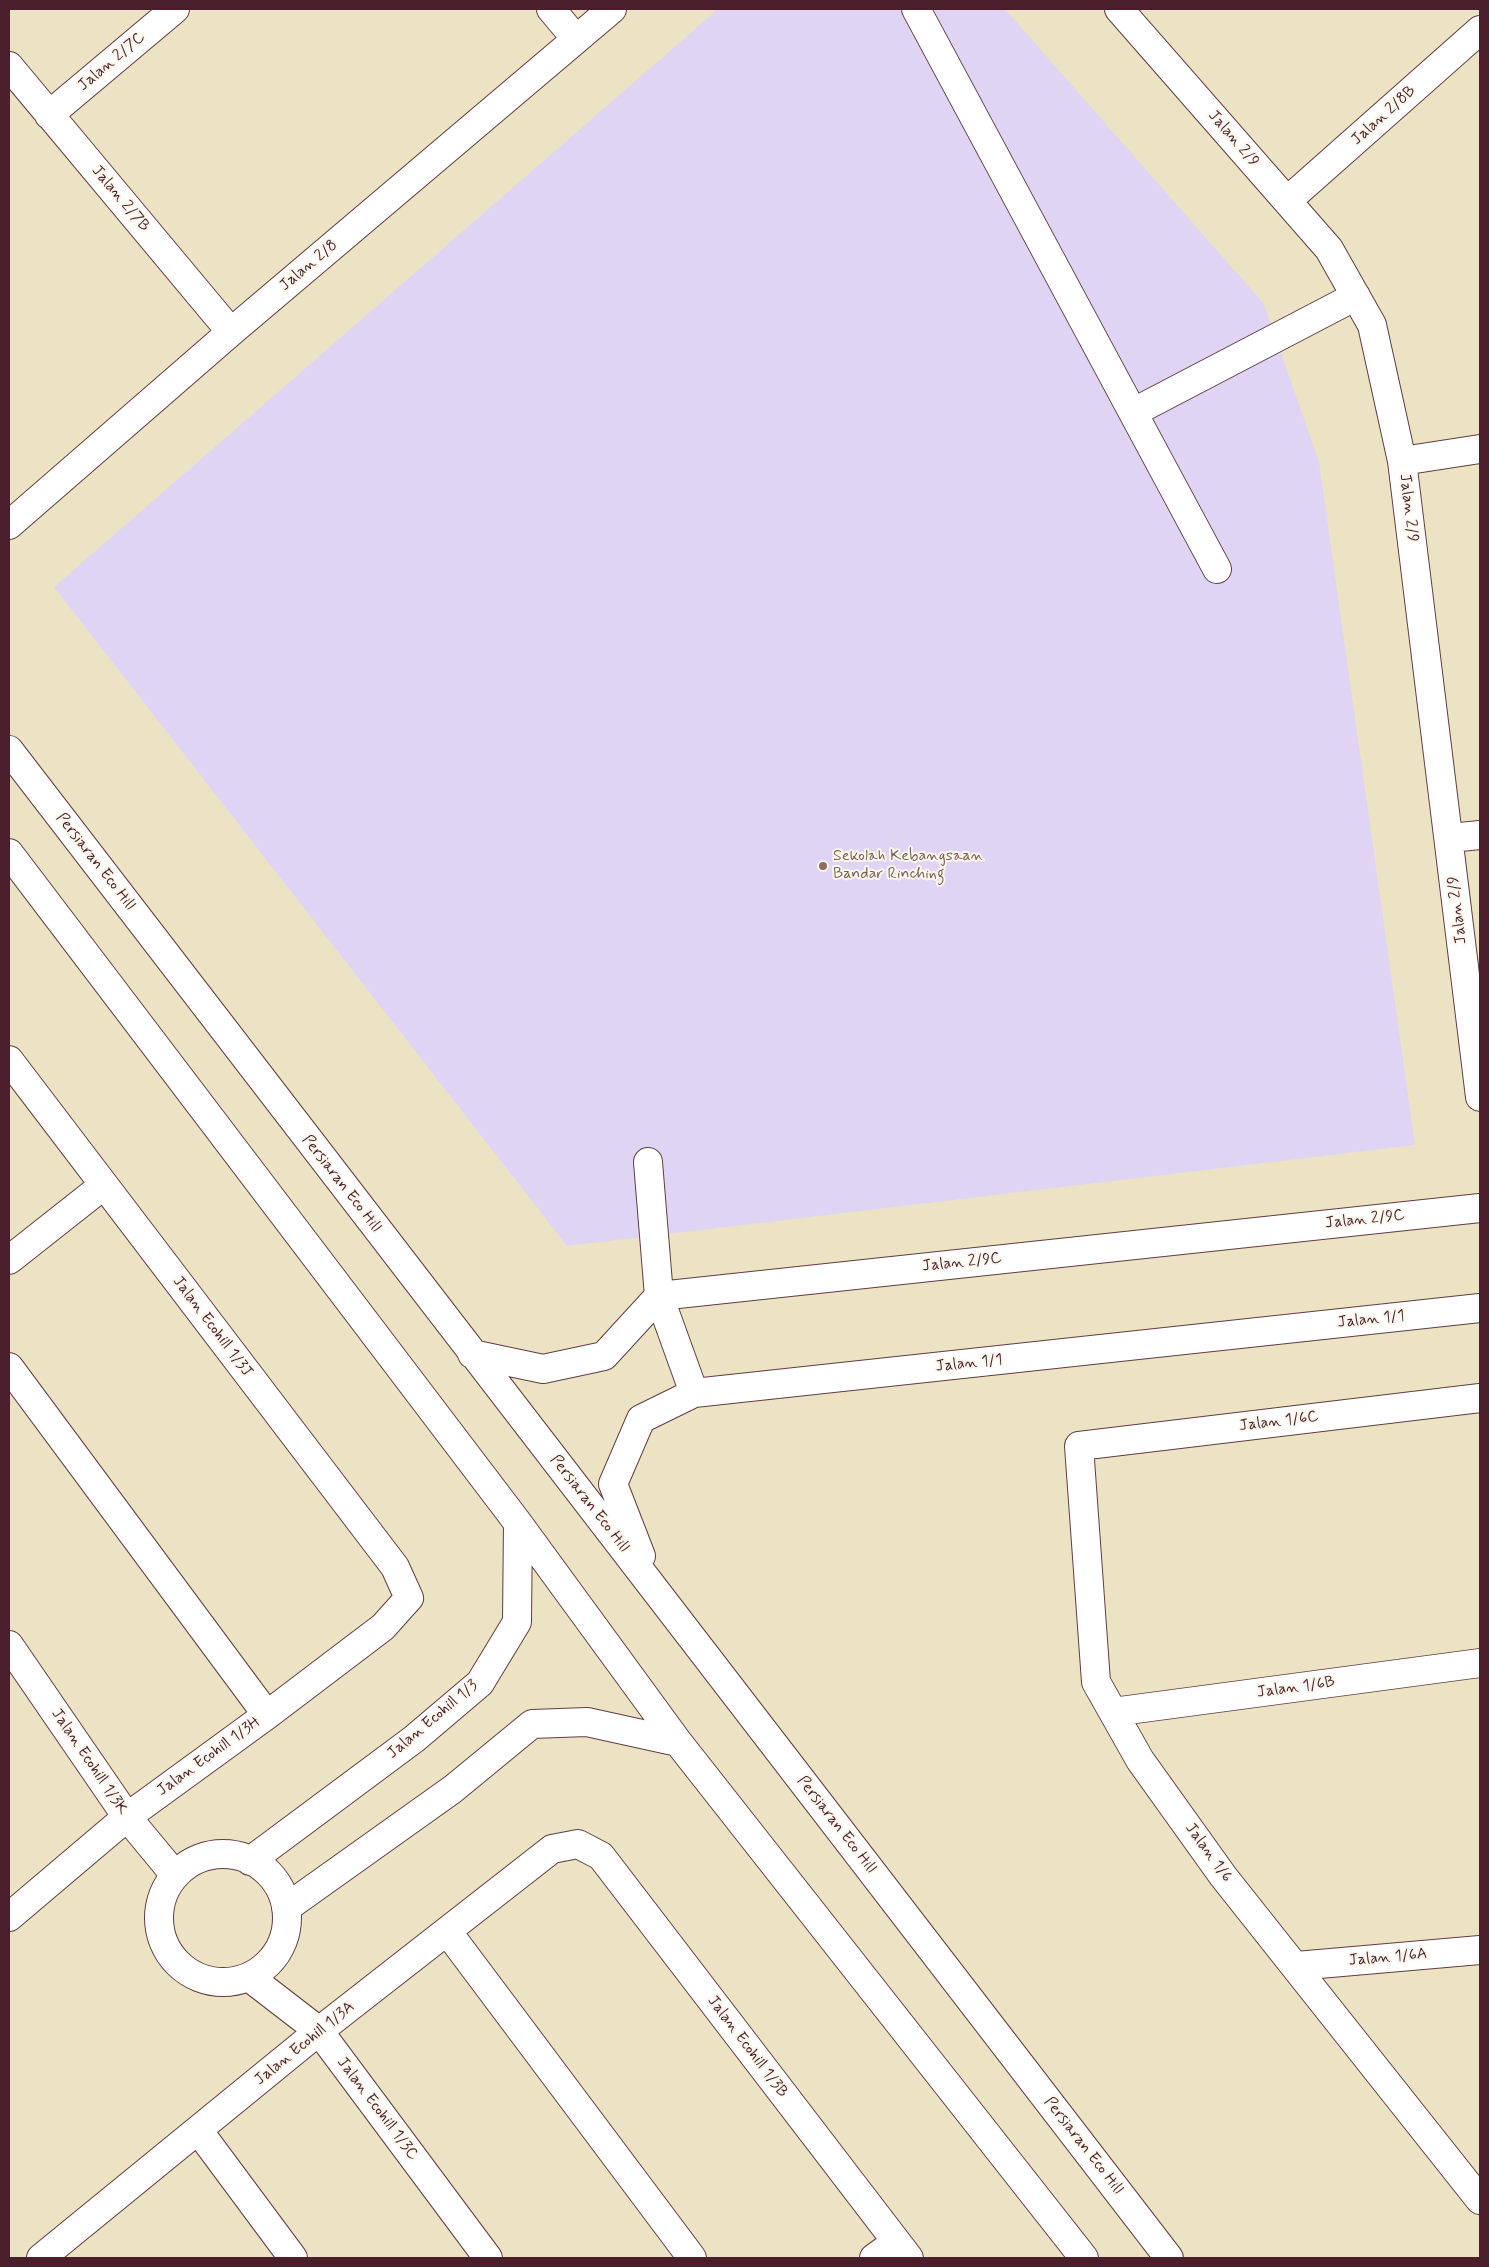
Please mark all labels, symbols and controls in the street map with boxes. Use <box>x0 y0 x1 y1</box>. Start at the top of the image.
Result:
street label: Jalan 2/7C <box>74 28 150 96</box>
street label: Jalan 2/8B <box>1348 82 1420 150</box>
street label: Jalan 2/9 <box>1203 107 1263 171</box>
street label: Jalan 2/7B <box>87 162 153 236</box>
street label: Jalan 2/8 <box>276 236 342 296</box>
street label: Jalan 2/9 <box>1394 473 1422 543</box>
street label: Persiaran Eco Hill <box>51 810 139 914</box>
place label: Sekolah Kebangsaan Bandar Rinching <box>833 847 983 885</box>
marker: Sekolah Kebangsaan Bandar Rinching <box>817 860 829 872</box>
street label: Jalan 2/9 <box>1444 875 1472 945</box>
street label: Persiaran Eco Hill <box>297 1132 385 1236</box>
street label: Jalan 2/9C <box>1324 1206 1406 1234</box>
street label: Jalan 2/9C <box>921 1249 1003 1277</box>
street label: Jalan Ecohill 1/3J <box>168 1273 256 1381</box>
street label: Jalan 1/1 <box>1337 1307 1405 1333</box>
street label: Jalan 1/1 <box>935 1351 1003 1377</box>
street label: Jalan 1/6C <box>1238 1408 1320 1436</box>
street label: Persiaran Eco Hill <box>545 1452 633 1556</box>
street label: Jalan 1/6B <box>1256 1673 1336 1703</box>
street label: Jalan Ecohill 1/3 <box>384 1676 482 1764</box>
street label: Jalan Ecohill 1/3K <box>46 1705 132 1819</box>
street label: Jalan Ecohill 1/3H <box>154 1713 264 1801</box>
street label: Persiaran Eco Hill <box>792 1773 880 1877</box>
street label: Jalan 1/6 <box>1180 1820 1236 1886</box>
street label: Jalan 1/6A <box>1348 1945 1428 1971</box>
street label: Jalan Ecohill 1/3B <box>702 1992 792 2102</box>
street label: Jalan Ecohill 1/3A <box>251 1998 359 2090</box>
street label: Jalan Ecohill 1/3C <box>332 2054 422 2164</box>
street label: Persiaran Eco Hill <box>1039 2094 1127 2198</box>

